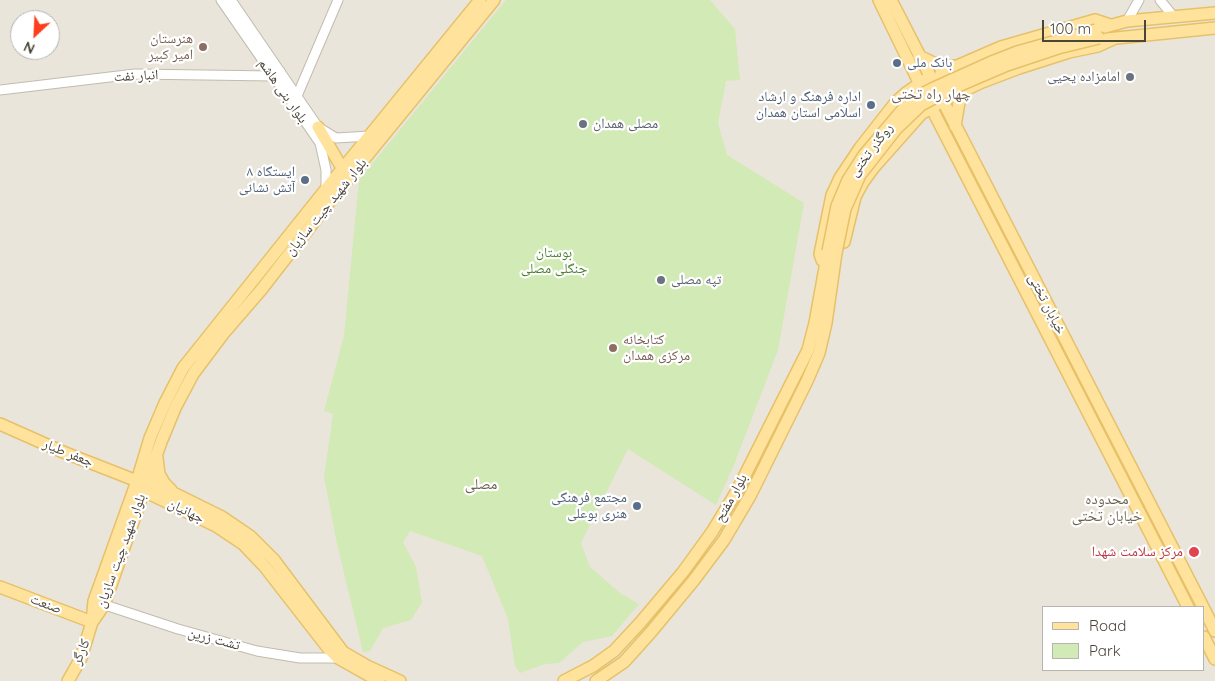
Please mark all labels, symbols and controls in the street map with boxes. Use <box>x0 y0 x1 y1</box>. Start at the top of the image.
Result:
north arrow <box>10 10 60 60</box>
scale bar <box>1045 10 1149 42</box>
text: 100 m <box>1050 19 1091 38</box>
place label: هنرستان امیر کبیر <box>148 31 193 64</box>
text: N <box>21 37 38 58</box>
marker: هنرستان امیر کبیر <box>197 41 209 53</box>
street label: بلوار بنی هاشم <box>255 55 311 127</box>
place label: بانک ملی <box>907 55 952 71</box>
marker: بانک ملی <box>891 57 903 69</box>
street label: انبار نفت <box>113 66 159 86</box>
place label: امامزاده یحیی <box>1047 69 1120 85</box>
marker: امامزاده یحیی <box>1124 71 1136 83</box>
district label: چهار راه تختی <box>891 85 971 103</box>
place label: اداره فرهنگ و ارشاد اسلامی استان همدان <box>756 89 861 121</box>
marker: اداره فرهنگ و ارشاد اسلامی استان همدان <box>865 99 877 111</box>
place label: مصلی همدان <box>593 116 658 132</box>
marker: مصلی همدان <box>577 118 589 130</box>
street label: روگذر تختی <box>846 120 896 180</box>
street label: بلوار شهید چیت سازیان <box>282 155 370 259</box>
place label: ایستگاه ۸ آتش نشانی <box>239 164 295 196</box>
marker: ایستگاه ۸ آتش نشانی <box>299 174 311 186</box>
park label: بوستان جنگلی مصلی <box>521 245 587 278</box>
street label: خیابان تختی <box>1025 271 1069 337</box>
place label: تپه مصلی <box>671 272 721 288</box>
marker: تپه مصلی <box>655 274 667 286</box>
place label: کتابخانه مرکزی همدان <box>623 332 690 364</box>
marker: کتابخانه مرکزی همدان <box>607 342 619 354</box>
street label: جعفر طیار <box>40 435 96 471</box>
street label: بلوار مفتح <box>711 471 751 525</box>
district label: مصلی <box>465 475 497 493</box>
place label: مجتمع فرهنگی هنری بوعلی <box>551 490 627 522</box>
district label: محدوده خیابان تختی <box>1072 490 1142 525</box>
street label: بلوار شهید چیت سازیان <box>93 492 149 610</box>
street label: جهانیان <box>165 495 207 527</box>
marker: مجتمع فرهنگی هنری بوعلی <box>631 500 643 512</box>
place label: مرکز سلامت شهدا <box>1092 544 1183 560</box>
marker: مرکز سلامت شهدا <box>1187 545 1201 559</box>
street label: صنعت <box>28 590 64 618</box>
legend <box>1042 606 1205 671</box>
text: Road <box>1089 616 1126 635</box>
street label: تشت زرین <box>186 624 242 654</box>
street label: کارگر <box>68 637 94 667</box>
text: Park <box>1089 641 1121 660</box>

